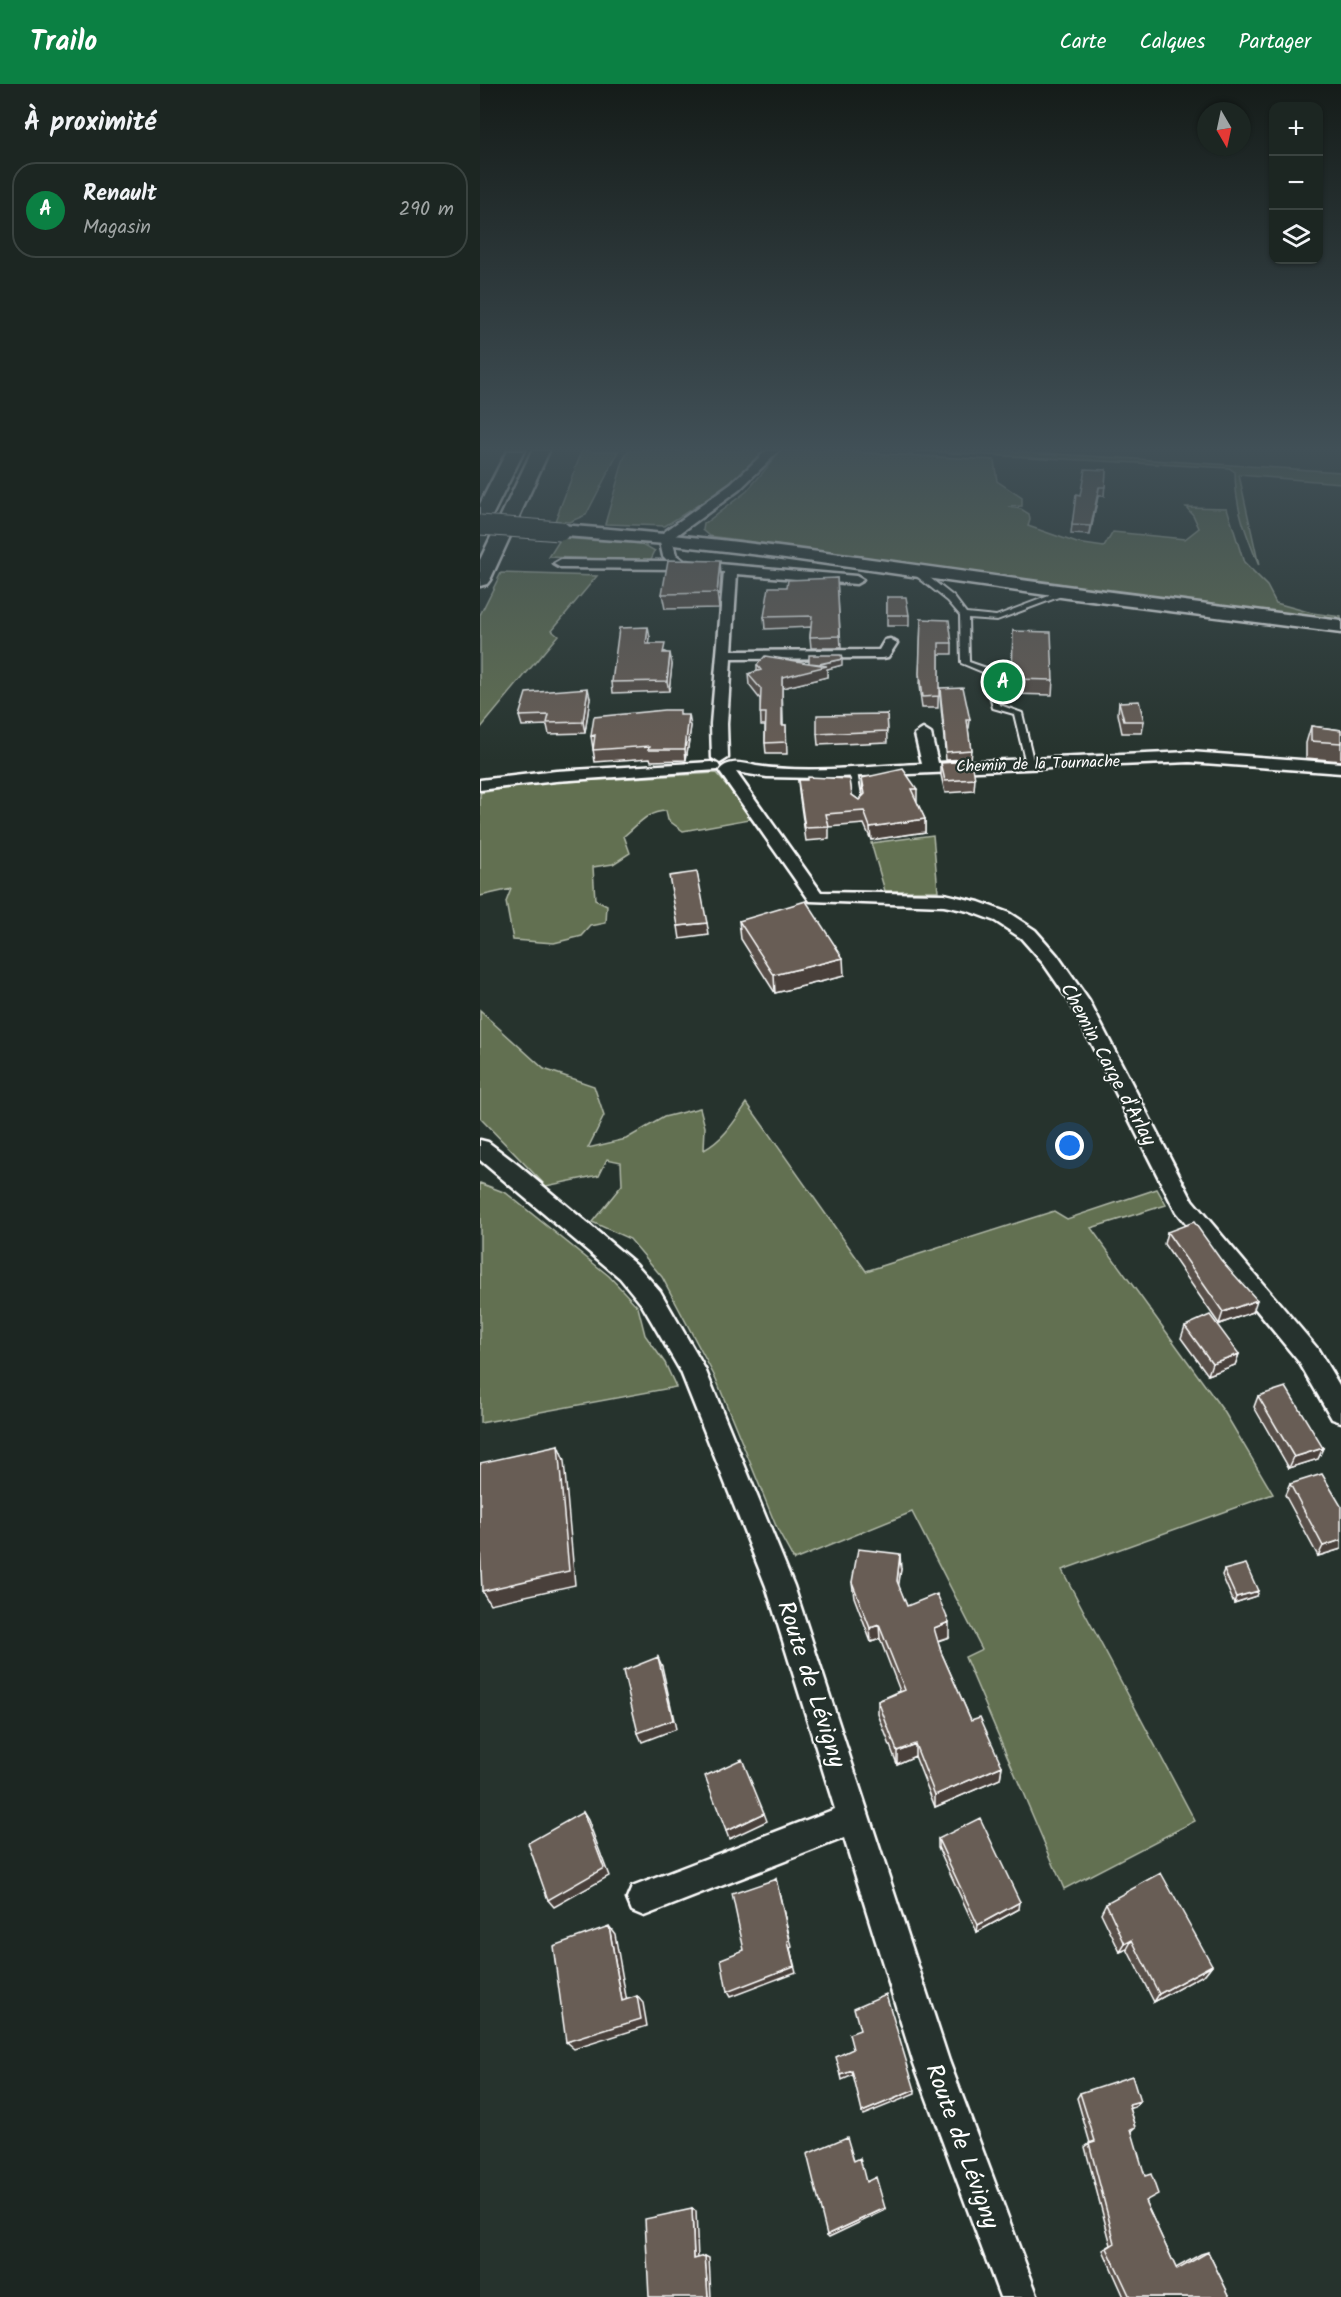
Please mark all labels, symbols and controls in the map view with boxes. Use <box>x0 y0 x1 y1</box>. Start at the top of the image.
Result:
text: Trailo <box>30 20 97 65</box>
text: Carte <box>1059 26 1106 59</box>
text: Calques <box>1139 26 1205 59</box>
text: Partager <box>1238 26 1311 59</box>
text: À proximité <box>24 102 156 144</box>
north arrow <box>1197 102 1251 156</box>
map controls <box>1269 102 1323 264</box>
button: + <box>1269 102 1323 156</box>
button: − <box>1269 156 1323 210</box>
text: Renault <box>83 177 157 212</box>
text: A <box>39 194 52 226</box>
text: 290 m <box>399 194 454 226</box>
button: layers <box>1269 210 1323 264</box>
text: Magasin <box>83 212 151 244</box>
pin: A <box>984 660 1022 704</box>
street label: Chemin de la Tournache <box>956 749 1120 780</box>
street label: Chemin Carge d'Arlay <box>1051 978 1164 1153</box>
your location <box>1055 1131 1084 1160</box>
street label: Route de Lévigny <box>765 1596 856 1774</box>
street label: Route de Lévigny <box>914 2058 1010 2235</box>

